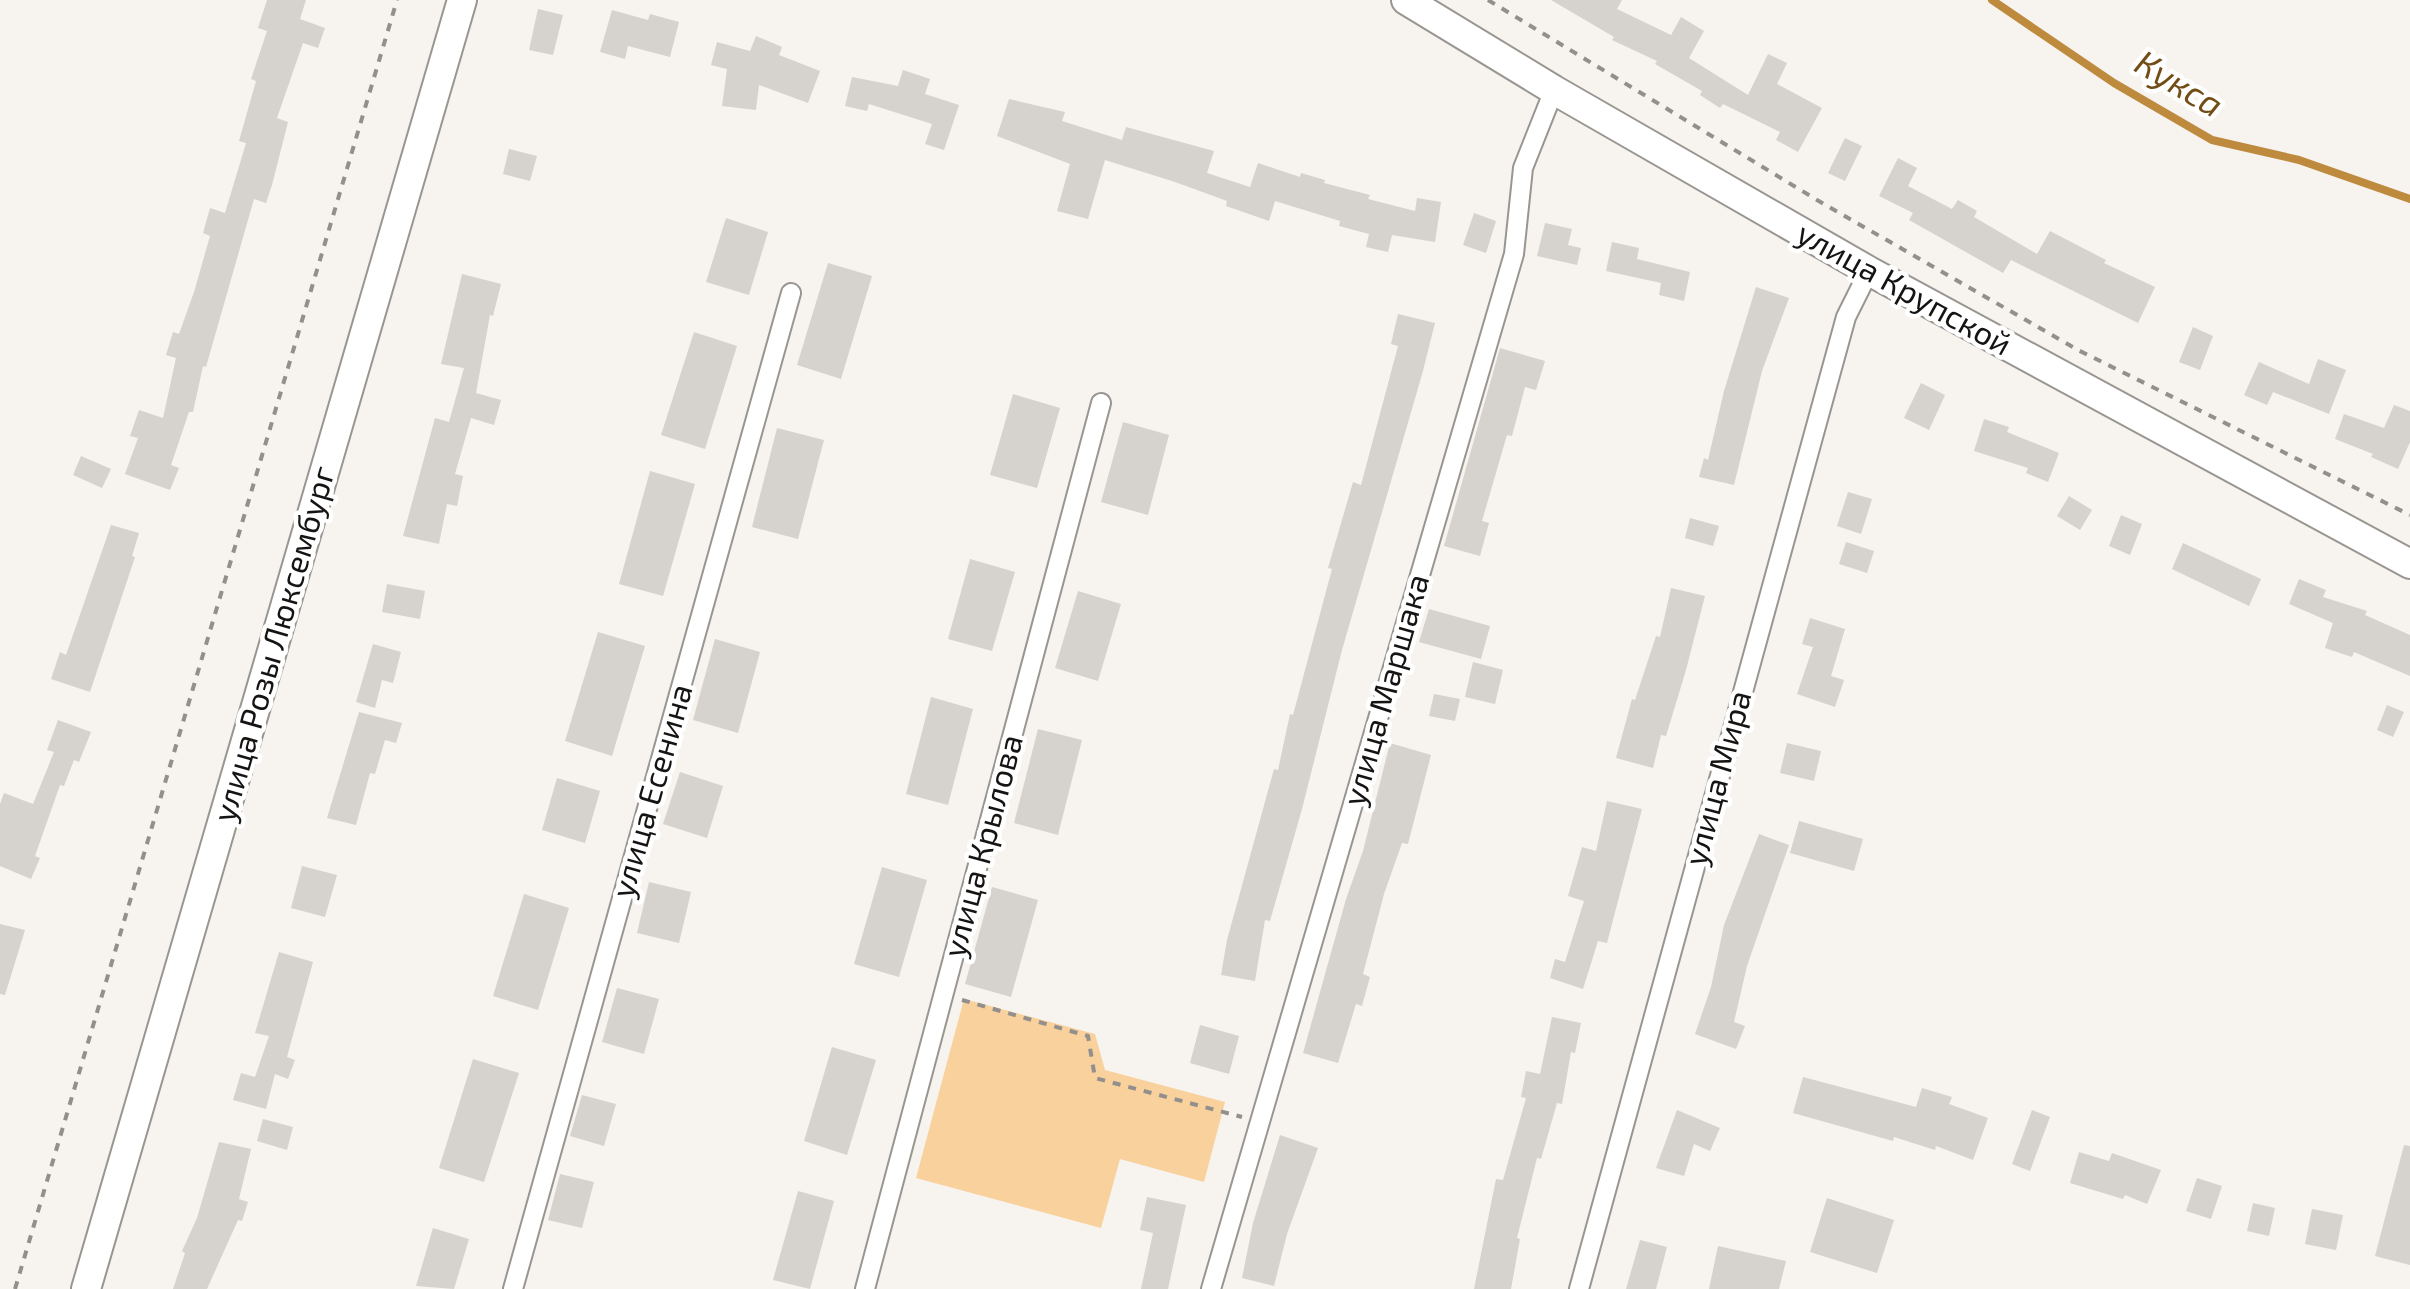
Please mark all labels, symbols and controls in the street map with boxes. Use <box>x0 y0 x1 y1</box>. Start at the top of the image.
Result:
water label: Кукса <box>2129 40 2232 125</box>
street label: улица Крупской <box>1791 213 2019 363</box>
street label: улица Розы Люксембург <box>203 461 342 826</box>
street label: улица Маршака <box>1333 569 1436 810</box>
street label: улица Есенина <box>601 679 700 902</box>
street label: улица Мира <box>1674 686 1759 869</box>
street label: улица Крылова <box>933 730 1030 961</box>

